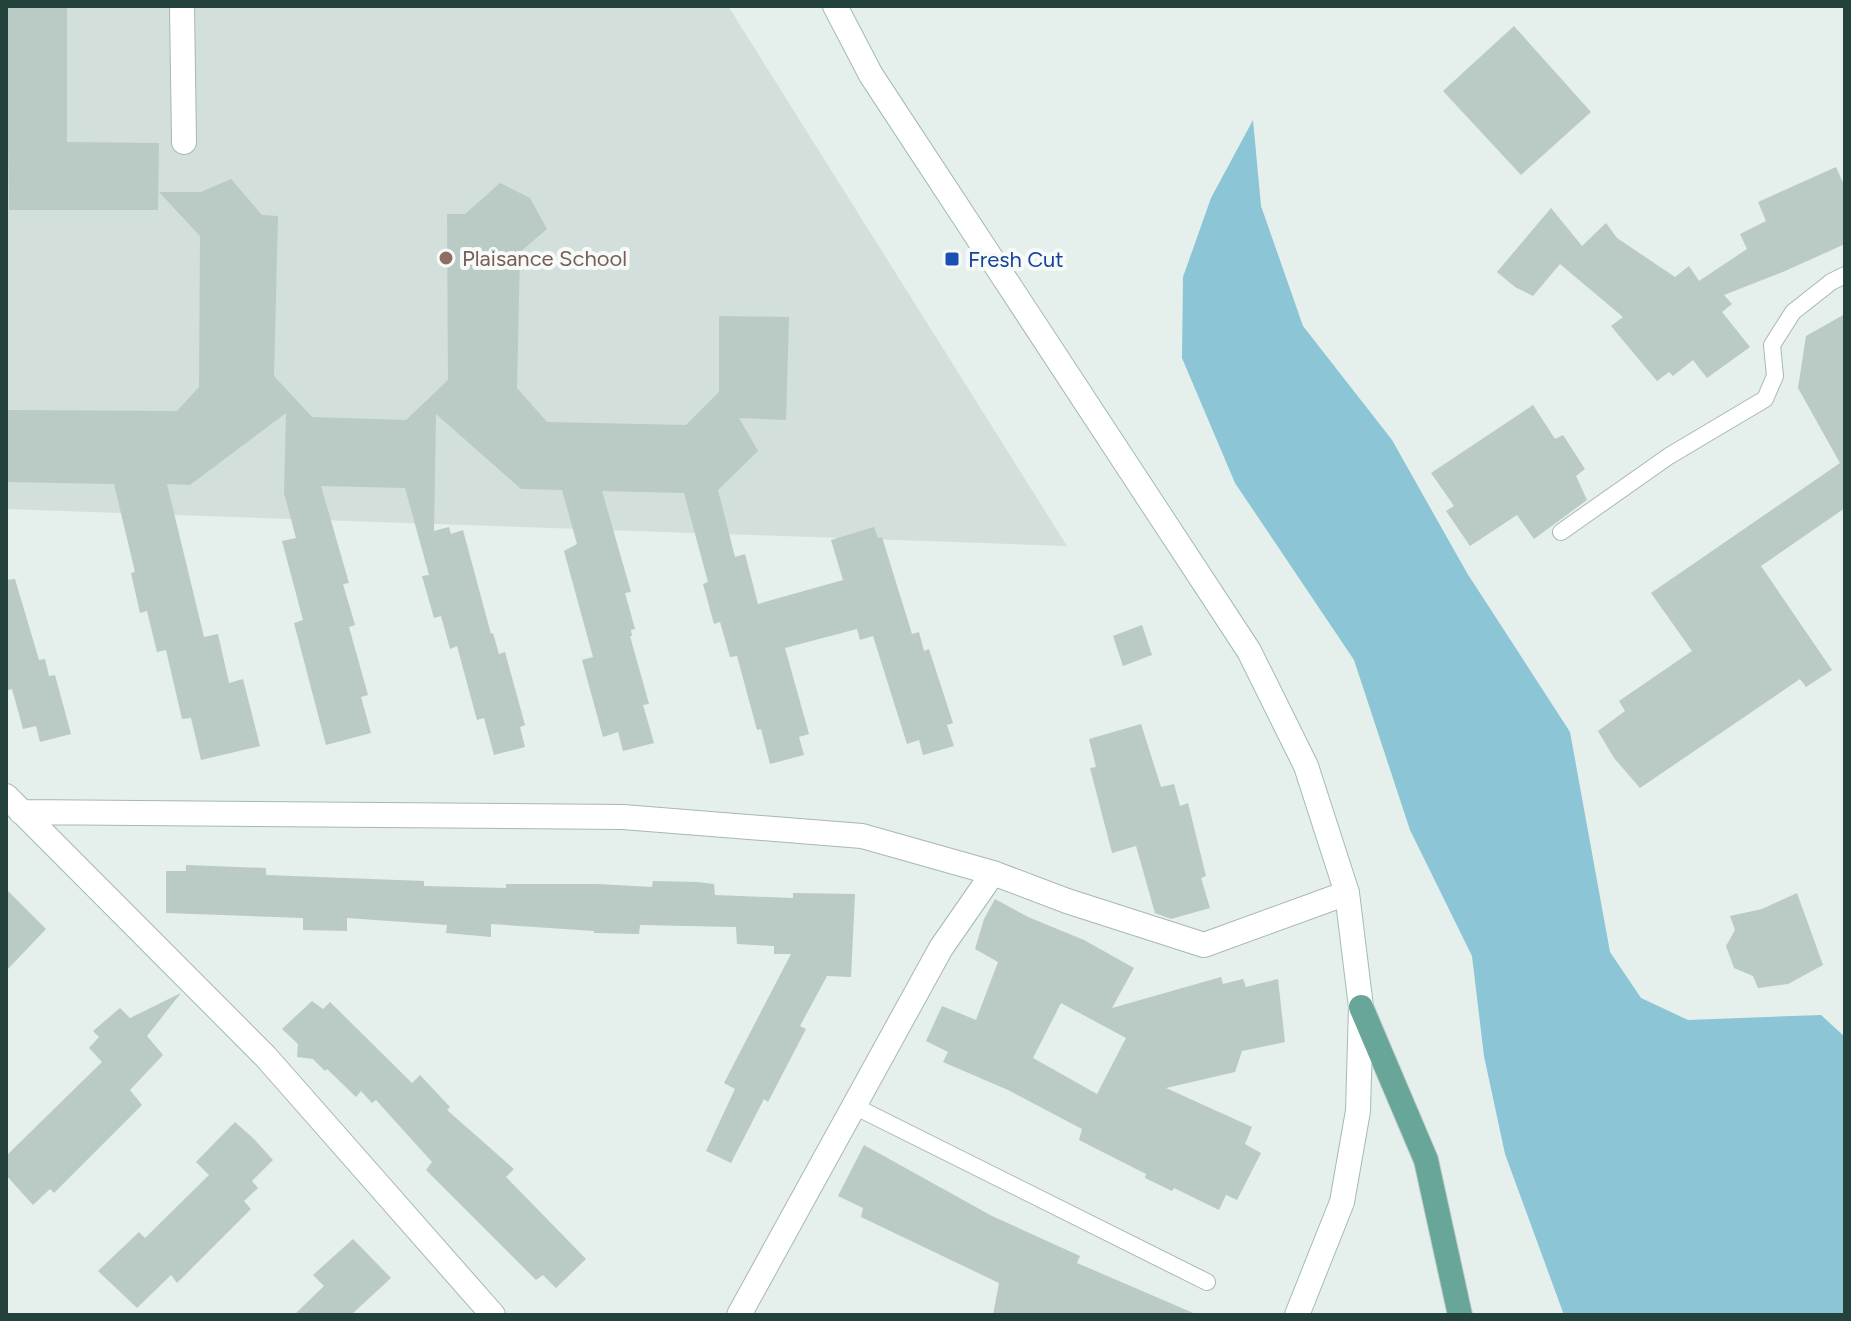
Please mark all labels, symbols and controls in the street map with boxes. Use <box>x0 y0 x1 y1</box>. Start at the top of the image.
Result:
place label: Plaisance School <box>462 245 627 272</box>
place label: Fresh Cut <box>968 246 1064 273</box>
marker: Plaisance School <box>437 249 455 267</box>
marker: Fresh Cut <box>943 250 961 268</box>

